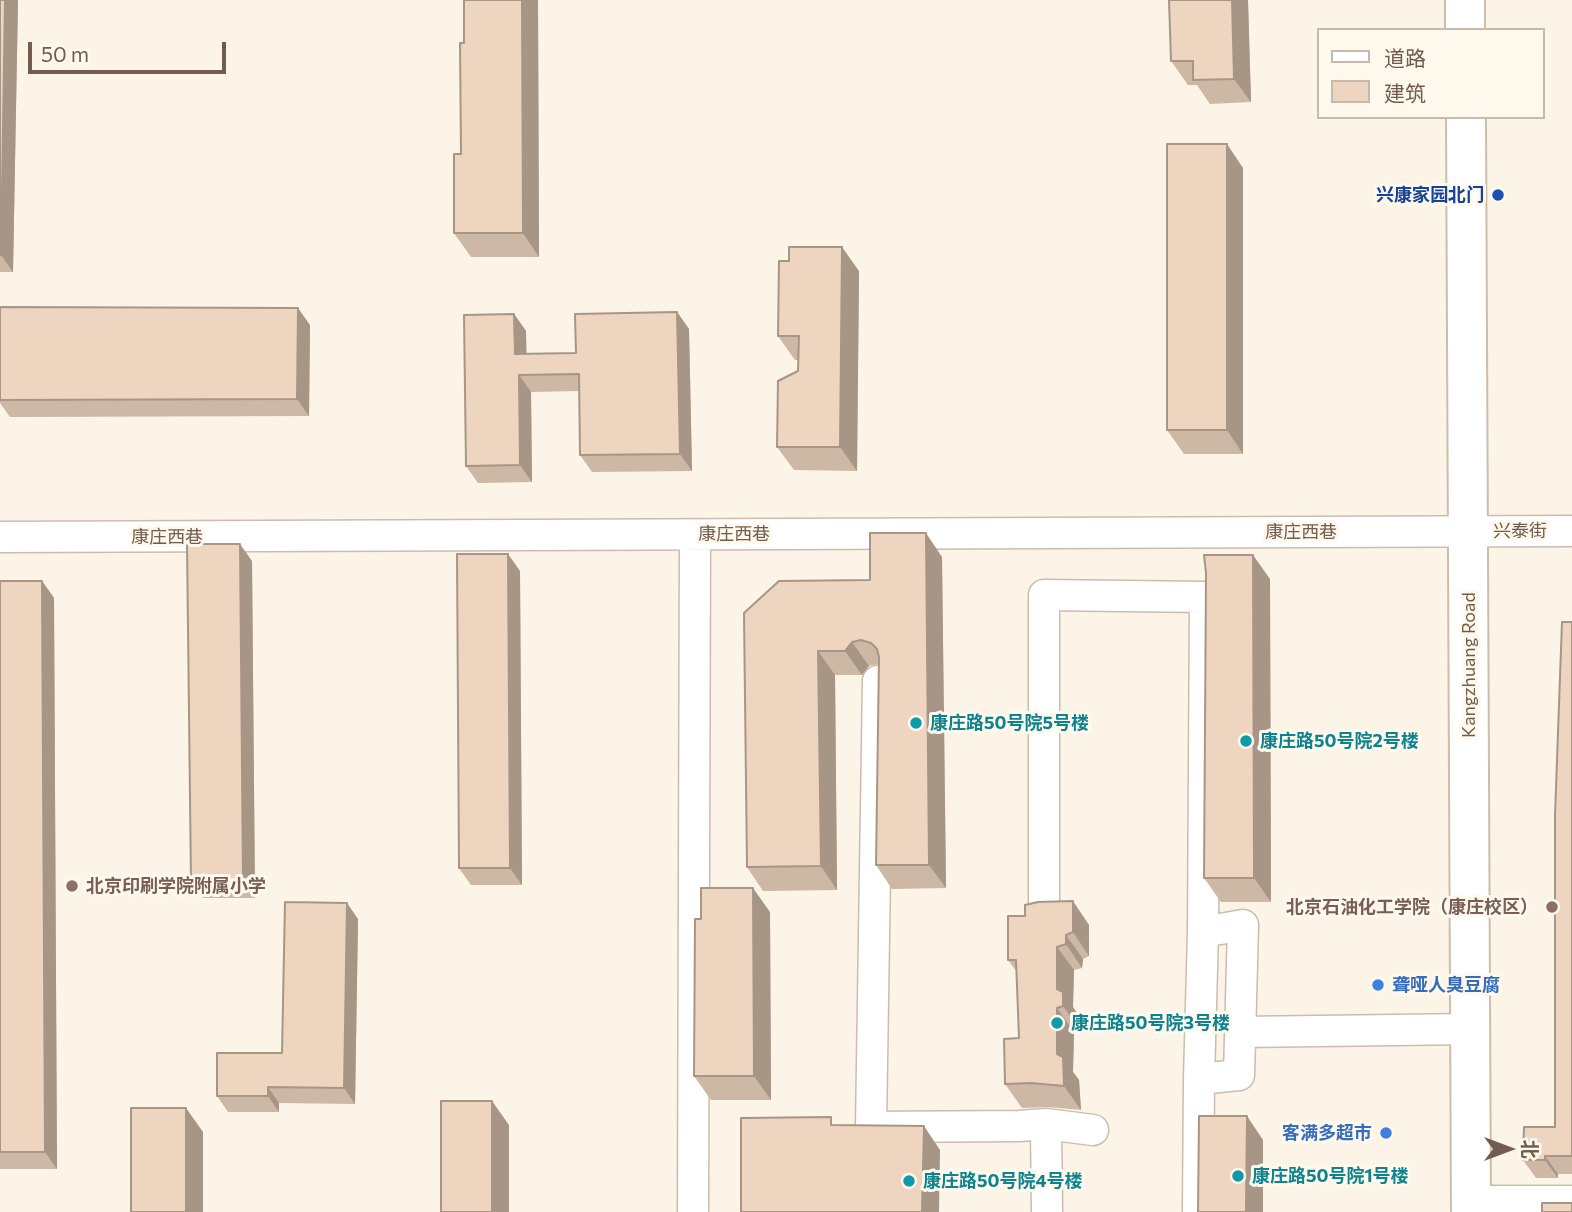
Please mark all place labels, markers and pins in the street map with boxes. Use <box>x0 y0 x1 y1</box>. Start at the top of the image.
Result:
place label: 兴康家园北门 <box>1376 184 1484 206</box>
marker: 兴康家园北门 <box>1490 187 1506 203</box>
place label: 康庄路50号院5号楼 <box>930 712 1089 734</box>
marker: 康庄路50号院5号楼 <box>908 715 924 731</box>
place label: 康庄路50号院2号楼 <box>1260 730 1419 752</box>
marker: 康庄路50号院2号楼 <box>1238 733 1254 749</box>
place label: 北京印刷学院附属小学 <box>86 875 266 897</box>
marker: 北京印刷学院附属小学 <box>64 878 80 894</box>
place label: 北京石油化工学院（康庄校区） <box>1286 896 1538 918</box>
marker: 北京石油化工学院（康庄校区） <box>1544 899 1560 915</box>
place label: 聋哑人臭豆腐 <box>1392 974 1500 996</box>
marker: 聋哑人臭豆腐 <box>1370 977 1386 993</box>
place label: 康庄路50号院3号楼 <box>1071 1012 1230 1034</box>
marker: 康庄路50号院3号楼 <box>1049 1015 1065 1031</box>
place label: 客满多超市 <box>1282 1122 1372 1144</box>
marker: 客满多超市 <box>1378 1125 1394 1141</box>
place label: 康庄路50号院1号楼 <box>1252 1165 1409 1187</box>
marker: 康庄路50号院1号楼 <box>1230 1168 1246 1184</box>
place label: 康庄路50号院4号楼 <box>923 1170 1082 1192</box>
marker: 康庄路50号院4号楼 <box>901 1173 917 1189</box>

